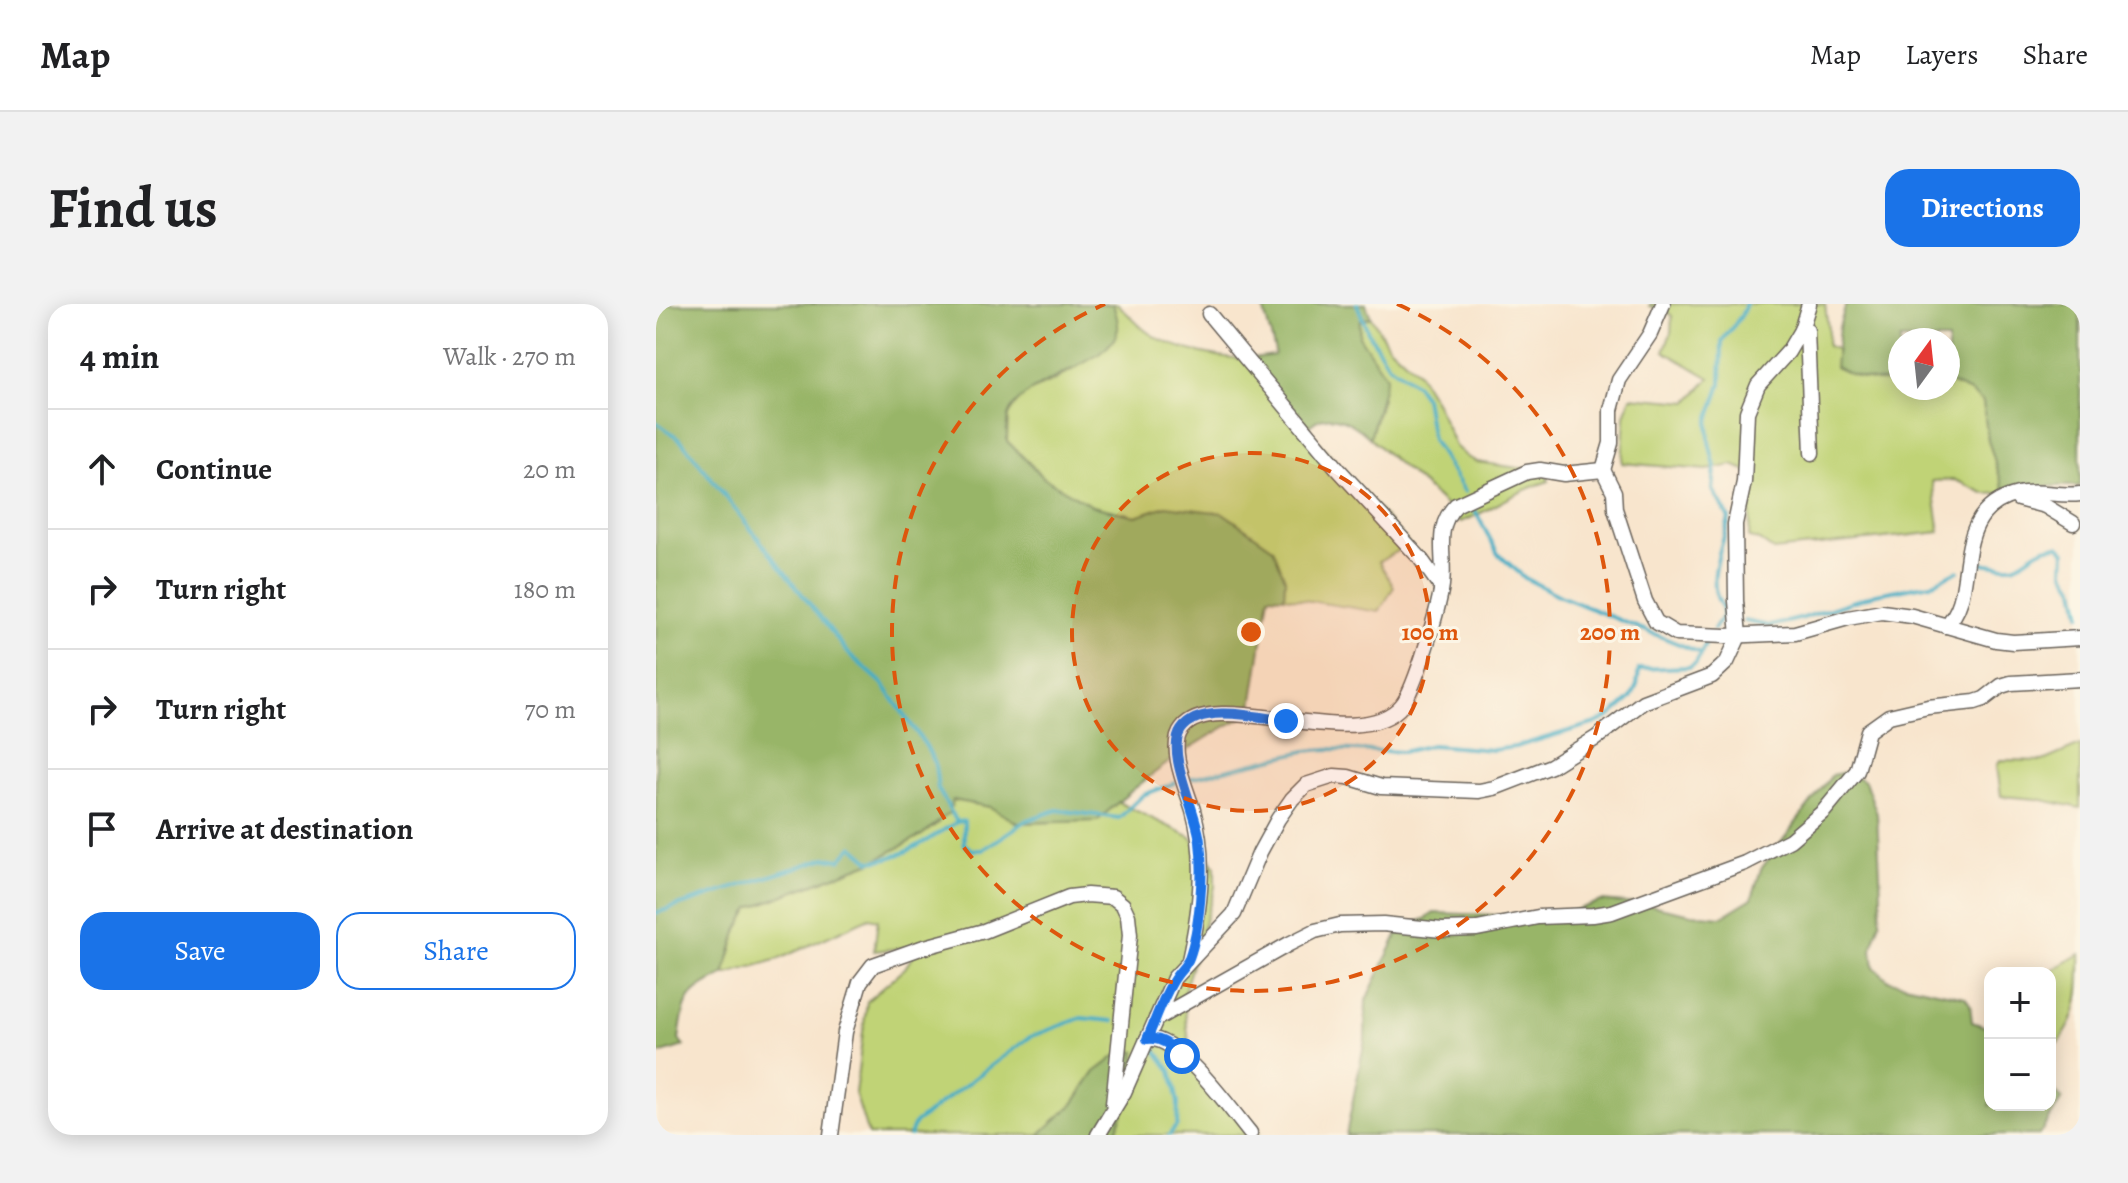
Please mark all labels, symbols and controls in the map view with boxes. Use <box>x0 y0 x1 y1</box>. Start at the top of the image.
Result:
text: Map <box>40 29 110 81</box>
text: Map <box>1810 36 1861 74</box>
text: Layers <box>1905 36 1978 74</box>
text: Share <box>2022 36 2088 74</box>
button: Directions <box>1885 169 2080 247</box>
text: Find us <box>48 170 218 246</box>
north arrow <box>1888 328 1960 400</box>
text: 4 min <box>80 333 159 380</box>
text: Walk · 270 m <box>443 339 576 374</box>
icon: ahead <box>80 447 124 491</box>
text: Continue <box>156 449 272 489</box>
text: 20 m <box>523 452 576 487</box>
icon: right <box>80 567 124 611</box>
text: Turn right <box>156 569 286 609</box>
text: 180 m <box>514 572 576 607</box>
text: 100 m <box>1401 616 1459 648</box>
text: 200 m <box>1580 616 1640 648</box>
centre of rings <box>1237 618 1265 646</box>
icon: right <box>80 687 124 731</box>
text: Turn right <box>156 689 286 729</box>
text: 70 m <box>524 692 576 727</box>
route end <box>1268 703 1304 739</box>
icon: arrive <box>80 807 124 851</box>
text: Arrive at destination <box>156 809 413 849</box>
button: Save <box>80 912 320 990</box>
button: Share <box>336 912 576 990</box>
map controls <box>1984 967 2056 1111</box>
button: + <box>1984 967 2056 1039</box>
route start <box>1164 1038 1200 1074</box>
button: − <box>1984 1039 2056 1111</box>

